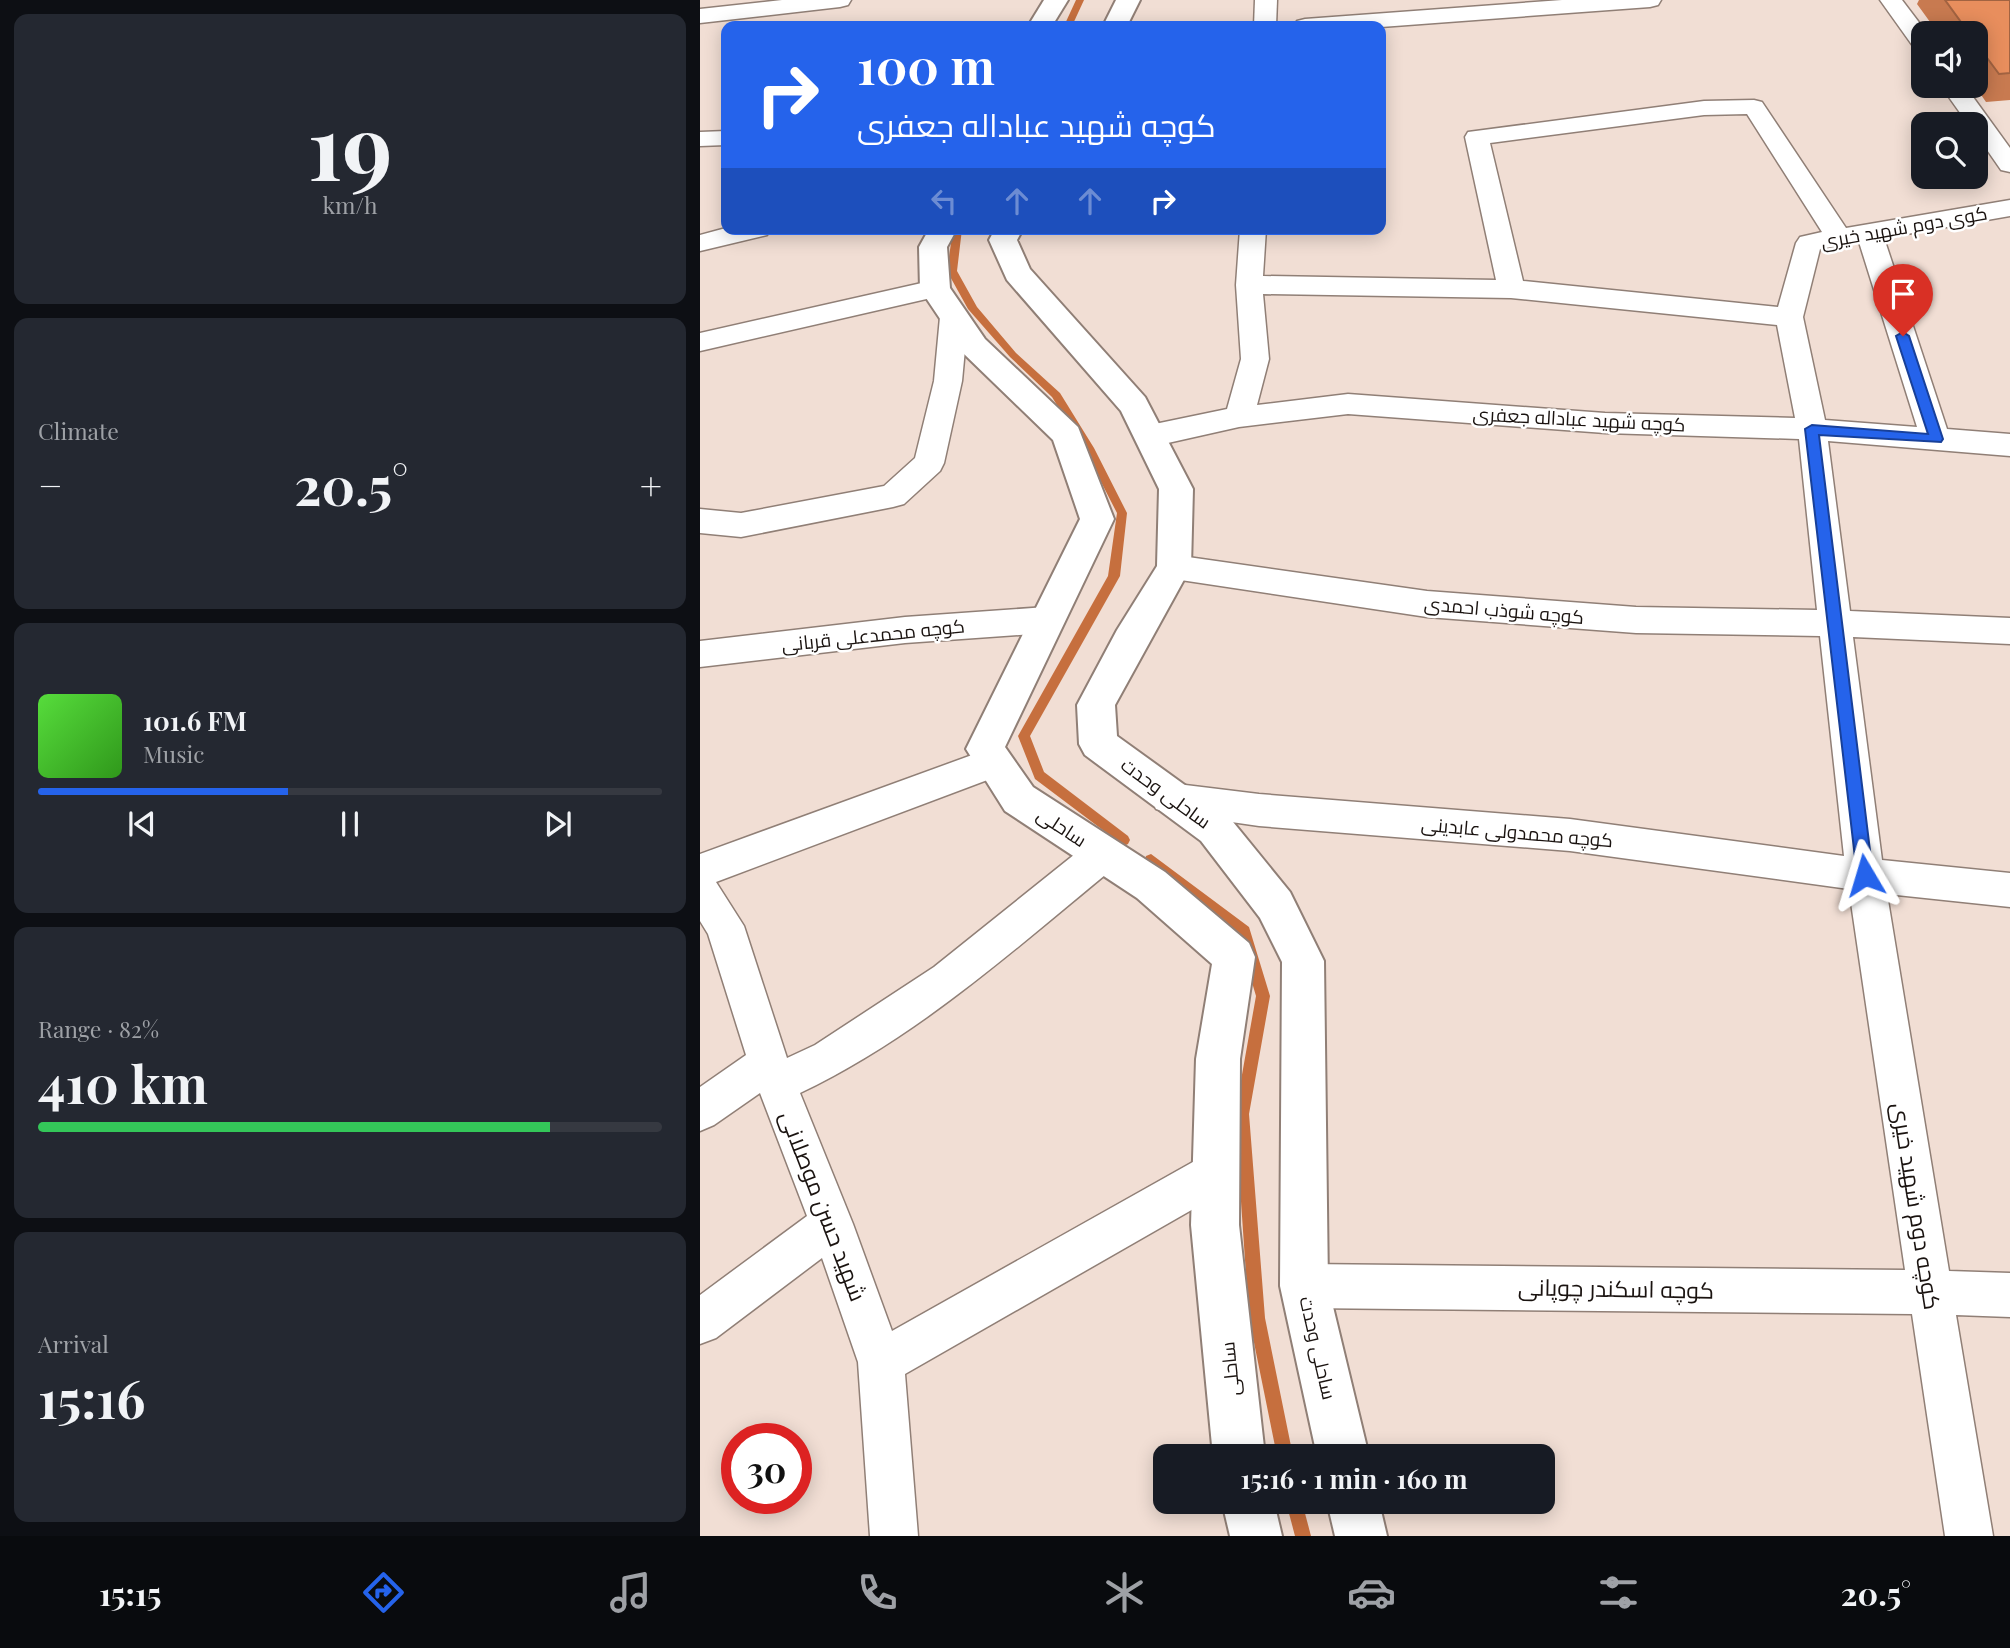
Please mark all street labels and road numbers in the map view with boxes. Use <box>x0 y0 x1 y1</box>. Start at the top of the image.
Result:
street label: کوی دوم شهید خیری <box>1819 199 1989 255</box>
street label: کوچه شهید عباداله جعفری <box>1472 399 1686 438</box>
street label: کوچه شوذب احمدی <box>1423 589 1585 630</box>
street label: کوچه محمدعلی قربانی <box>780 611 966 658</box>
street label: ساحلی وحدت <box>1116 751 1217 834</box>
street label: ساحلی <box>1033 800 1092 852</box>
street label: کوچه محمدولی عابدینی <box>1420 810 1614 853</box>
street label: کوچه دوم شهید خیری <box>1884 1100 1949 1312</box>
street label: شهید حسن موصلانی <box>774 1106 875 1305</box>
street label: کوچه اسکندر چوپانی <box>1518 1270 1714 1306</box>
street label: ساحلی وحدت <box>1294 1294 1343 1402</box>
street label: ساحلی <box>1213 1341 1245 1398</box>

